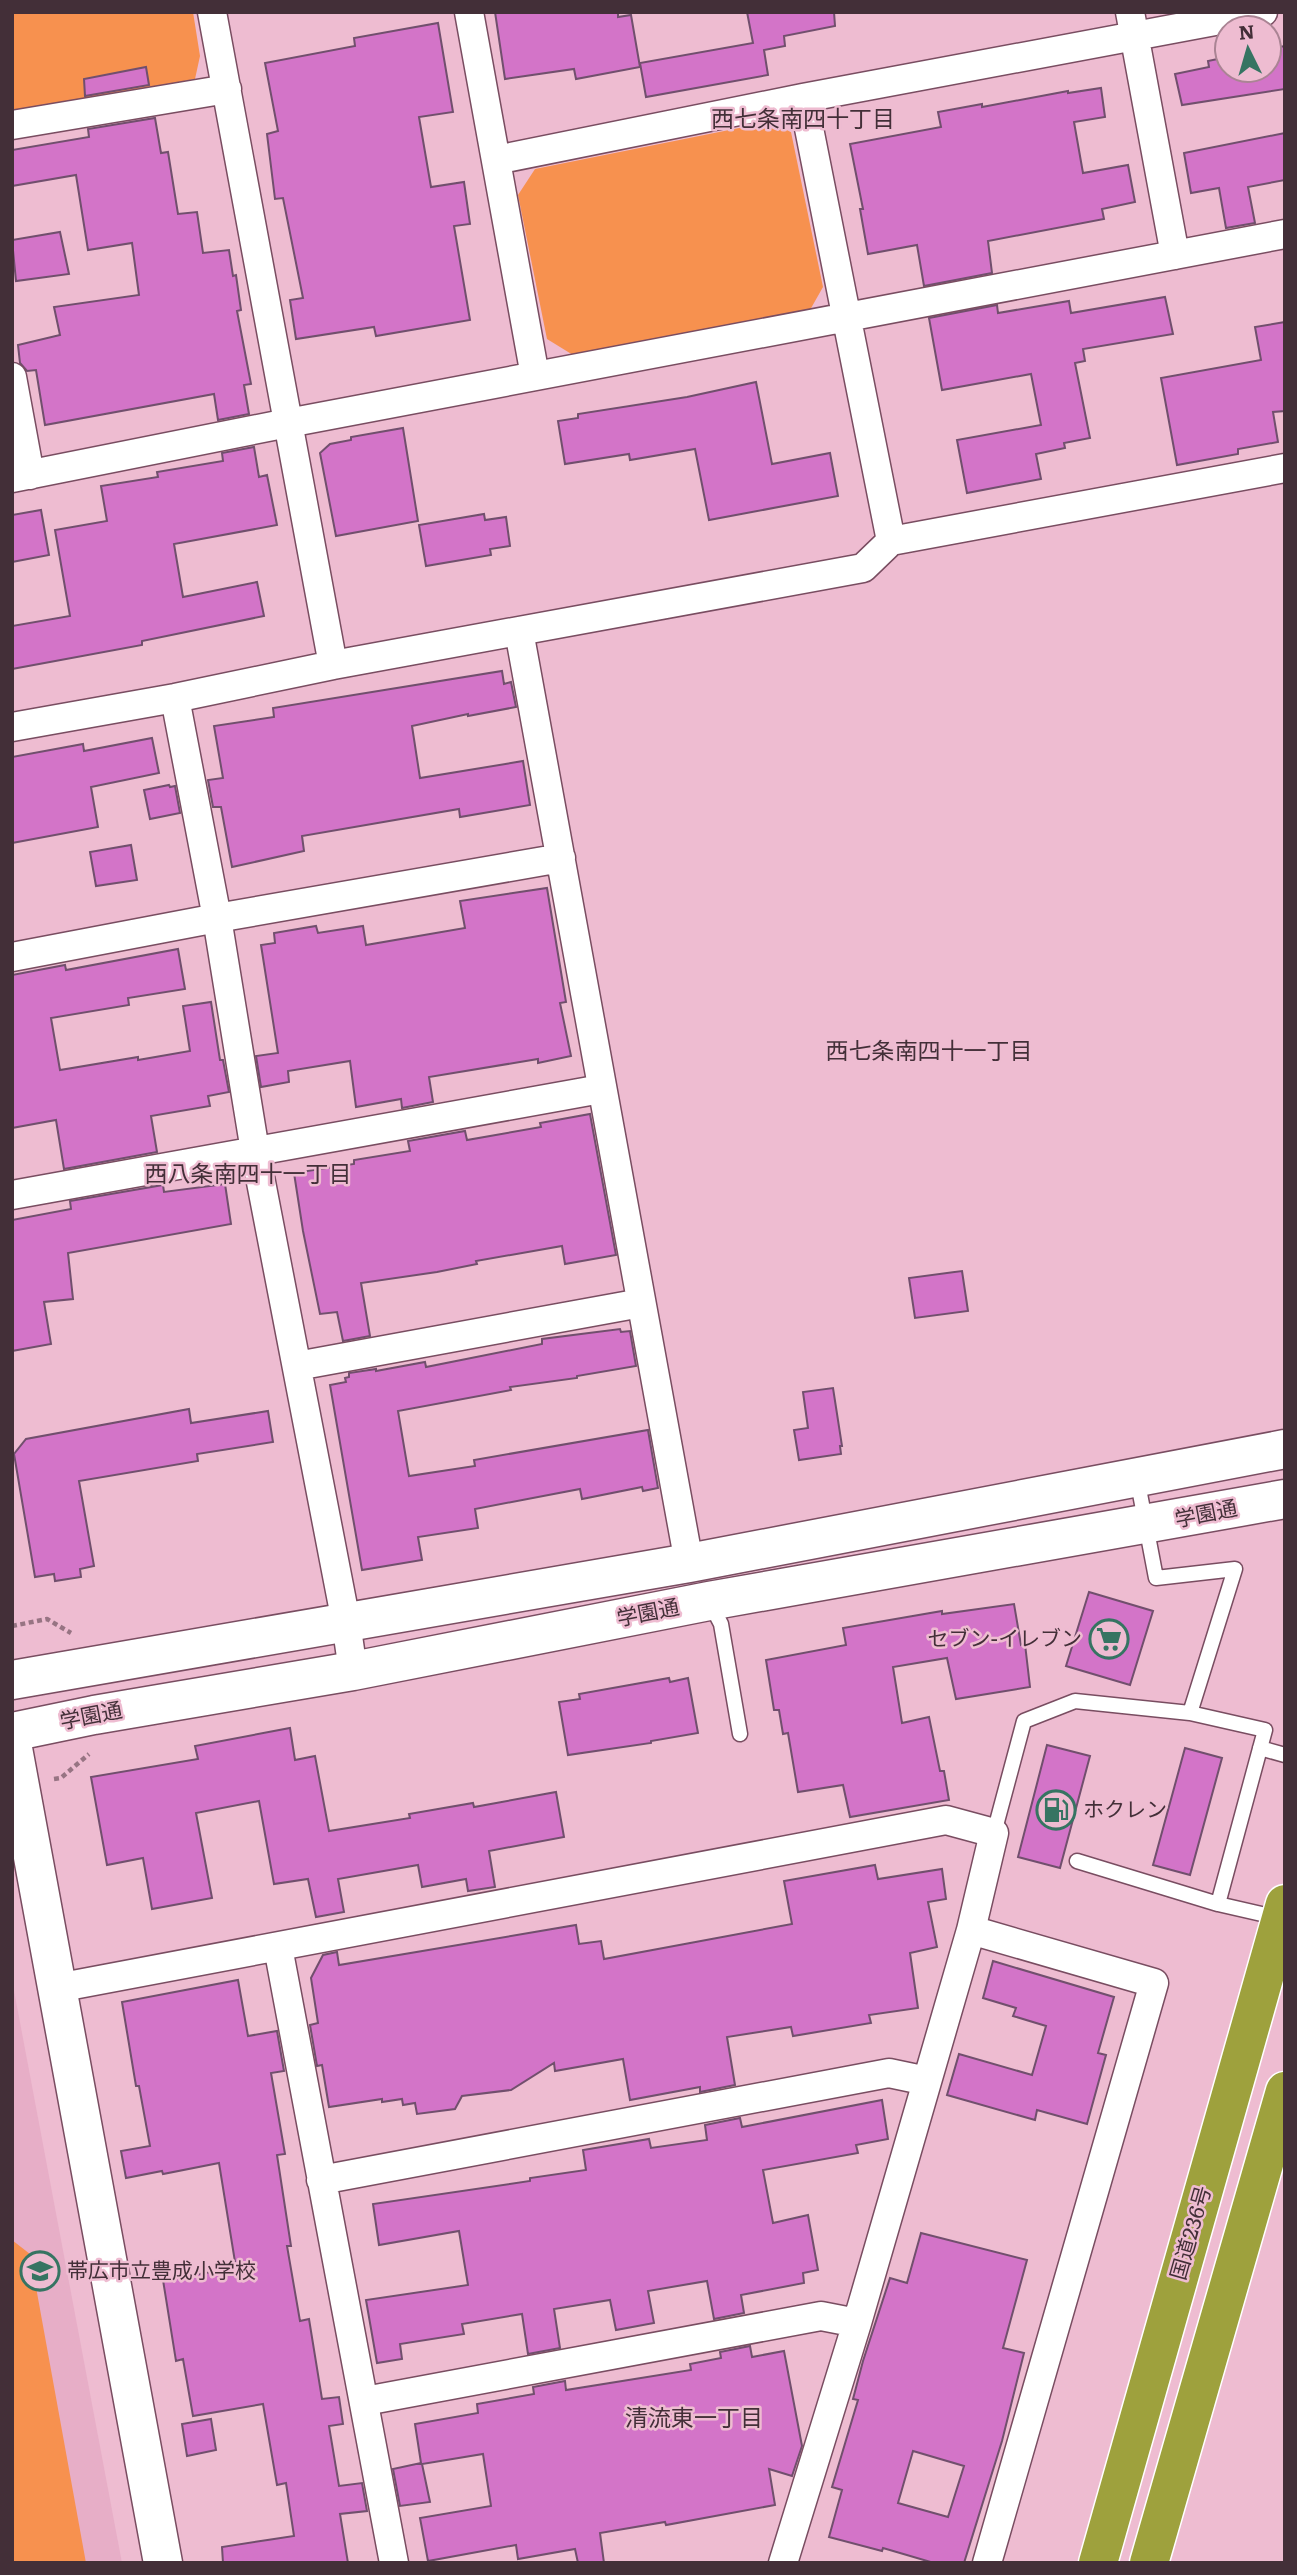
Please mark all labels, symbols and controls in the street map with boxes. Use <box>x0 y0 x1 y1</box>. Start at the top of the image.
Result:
north arrow <box>1213 14 1283 84</box>
text: N <box>1237 16 1256 46</box>
district label: 西七条南四十丁目 <box>711 100 895 134</box>
district label: 西七条南四十一丁目 <box>826 1032 1033 1066</box>
district label: 西八条南四十一丁目 <box>145 1155 352 1189</box>
street label: 学園通 <box>1172 1490 1239 1533</box>
street label: 学園通 <box>614 1589 681 1632</box>
supermarket icon: セブン-イレブン <box>1088 1618 1130 1660</box>
place label: セブン-イレブン <box>928 1621 1082 1652</box>
street label: 学園通 <box>57 1692 124 1735</box>
fuel station icon: ホクレン <box>1035 1789 1077 1831</box>
place label: ホクレン <box>1083 1792 1167 1823</box>
street label: 国道236号 <box>1160 2182 1217 2283</box>
school or university icon: 帯広市立豊成小学校 <box>19 2250 61 2292</box>
place label: 帯広市立豊成小学校 <box>67 2253 256 2284</box>
district label: 清流東一丁目 <box>625 2399 763 2433</box>

